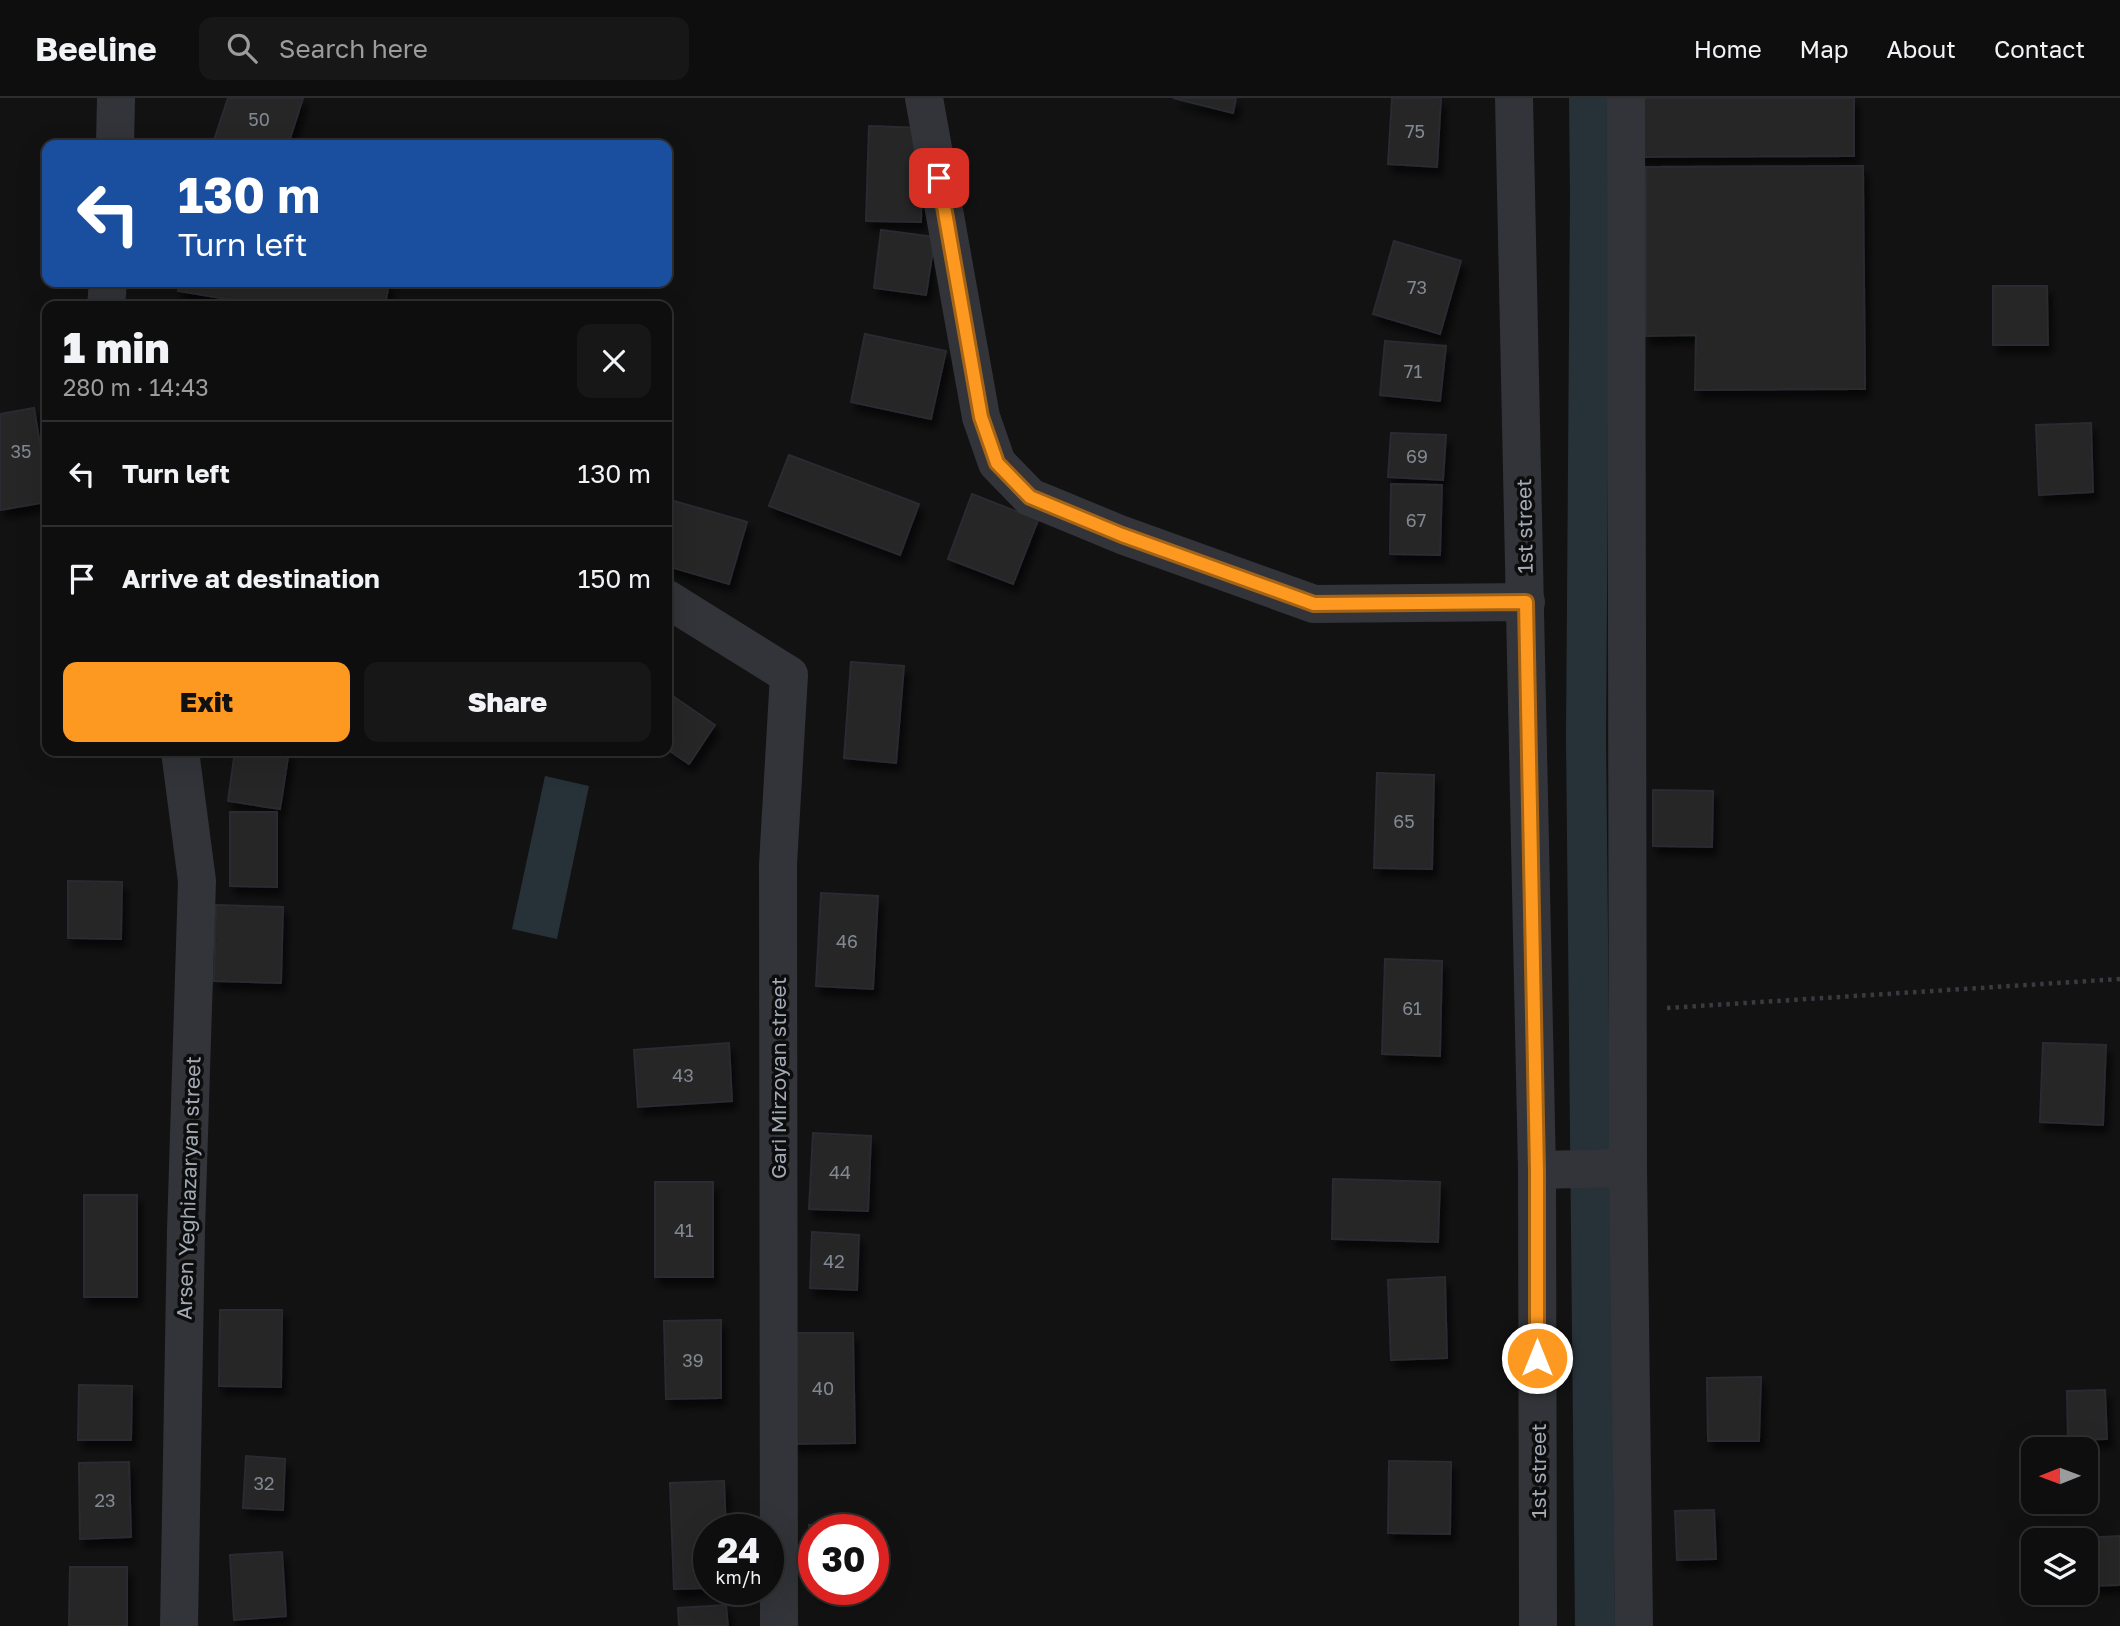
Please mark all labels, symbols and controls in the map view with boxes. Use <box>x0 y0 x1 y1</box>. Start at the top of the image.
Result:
search box <box>199 17 689 80</box>
text: Beeline <box>35 29 157 68</box>
icon: search <box>223 29 261 67</box>
text: Search here <box>279 33 428 64</box>
text: Home <box>1694 34 1762 63</box>
text: Map <box>1800 34 1849 63</box>
text: About <box>1887 34 1956 63</box>
text: Contact <box>1994 34 2085 63</box>
house number: 50 <box>248 108 270 130</box>
house number: 75 <box>1405 120 1425 142</box>
pin <box>909 148 969 208</box>
icon: arrive <box>920 159 958 197</box>
text: 130 m <box>178 165 320 224</box>
icon: left <box>63 168 154 259</box>
text: Turn left <box>178 225 307 263</box>
house number: 73 <box>1407 276 1427 298</box>
text: 1 min <box>63 322 170 372</box>
button: close <box>577 324 651 398</box>
house number: 71 <box>1404 360 1422 382</box>
text: 280 m · 14:43 <box>63 373 209 401</box>
house number: 35 <box>11 440 31 462</box>
house number: 69 <box>1406 445 1428 467</box>
icon: left <box>63 455 101 493</box>
text: Turn left <box>122 458 230 489</box>
text: 130 m <box>578 458 651 489</box>
street label: 1st street <box>1510 478 1538 574</box>
house number: 67 <box>1406 509 1426 531</box>
icon: arrive <box>63 560 101 598</box>
text: Arrive at destination <box>122 563 380 594</box>
text: 150 m <box>578 563 651 594</box>
button: Exit <box>63 662 350 742</box>
button: Share <box>364 662 651 742</box>
house number: 65 <box>1393 810 1415 832</box>
house number: 46 <box>836 930 858 952</box>
street label: Gari Mirzoyan street <box>765 977 791 1179</box>
house number: 61 <box>1402 997 1422 1019</box>
street label: Arsen Yeghiazaryan street <box>170 1056 206 1320</box>
house number: 43 <box>672 1064 694 1086</box>
house number: 44 <box>829 1161 851 1183</box>
house number: 41 <box>674 1219 694 1241</box>
house number: 42 <box>823 1250 845 1272</box>
position arrow <box>1500 1321 1574 1395</box>
house number: 39 <box>682 1349 704 1371</box>
house number: 40 <box>812 1377 834 1399</box>
street label: 1st street <box>1525 1423 1551 1519</box>
north arrow <box>2021 1437 2098 1514</box>
map controls <box>2021 1437 2098 1605</box>
house number: 32 <box>254 1472 274 1494</box>
house number: 23 <box>95 1489 115 1511</box>
speed limit sign: 30 <box>798 1514 889 1605</box>
button: layers <box>2021 1528 2098 1605</box>
text: 24 <box>717 1529 760 1571</box>
text: km/h <box>716 1566 761 1588</box>

